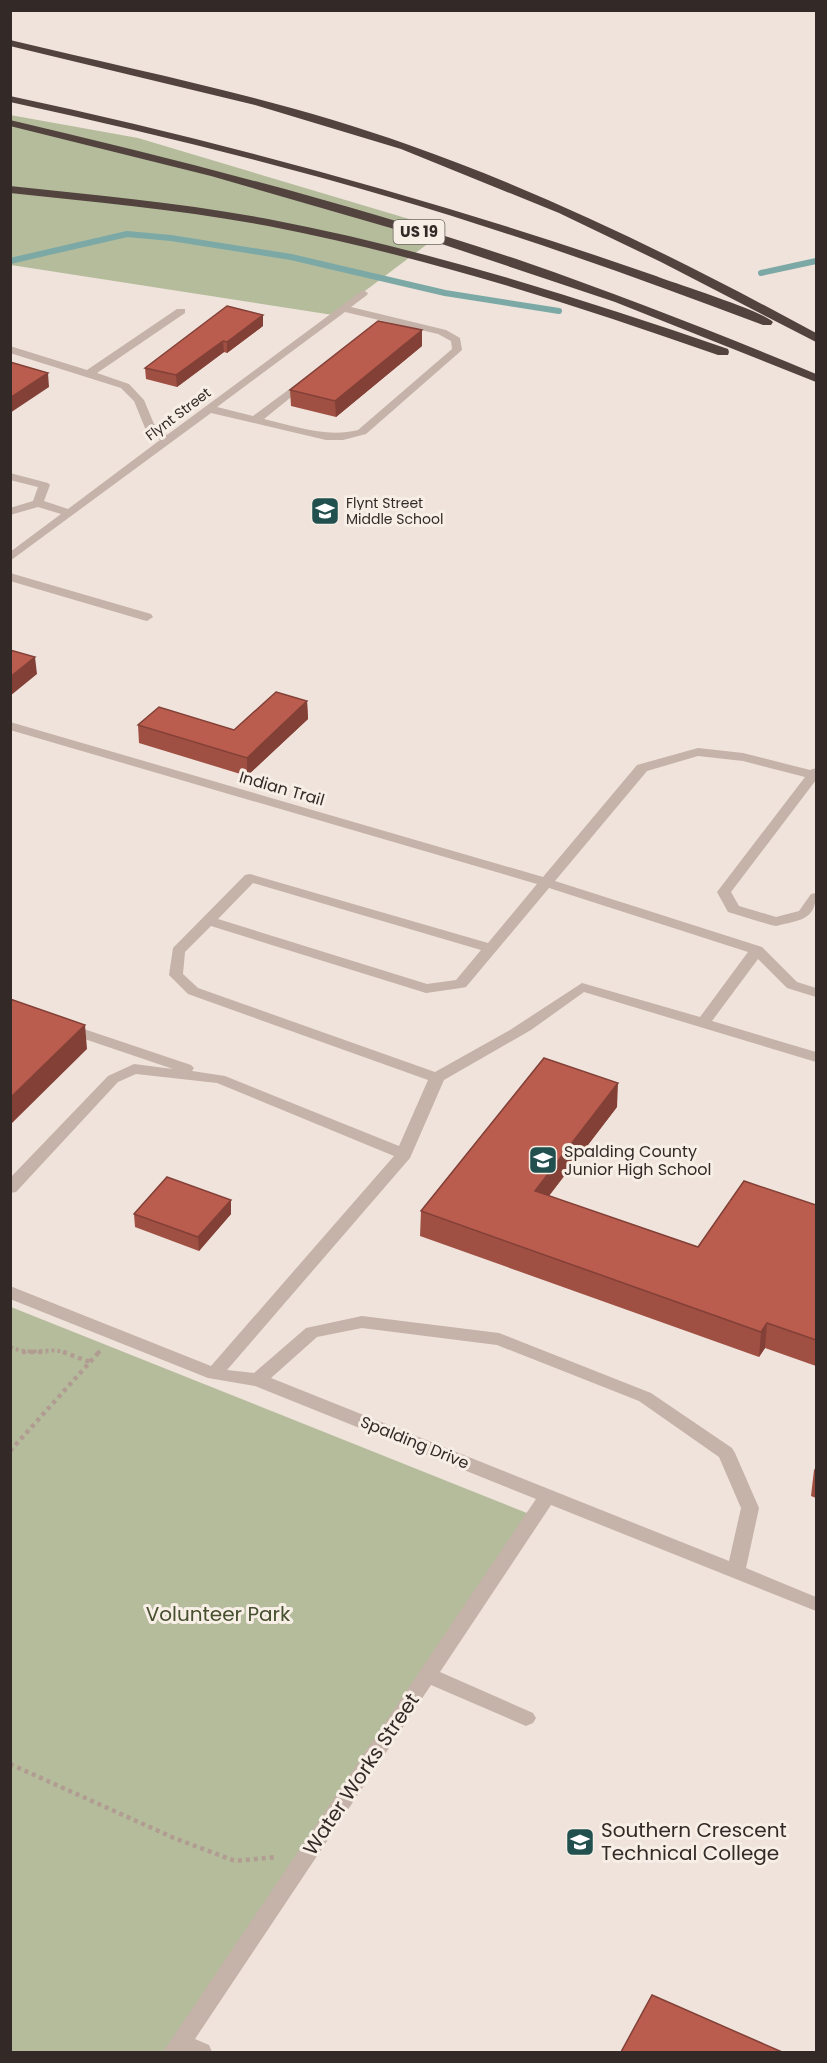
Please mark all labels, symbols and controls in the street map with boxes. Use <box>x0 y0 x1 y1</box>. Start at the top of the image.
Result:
road number: US 19 <box>394 220 444 244</box>
street label: Flynt Street <box>141 383 215 445</box>
place label: Flynt Street Middle School <box>346 493 443 529</box>
school or university icon: Flynt Street Middle School <box>309 495 341 527</box>
street label: Indian Trail <box>237 765 327 812</box>
place label: Spalding County Junior High School <box>564 1140 711 1181</box>
school or university icon: Spalding County Junior High School <box>527 1144 559 1176</box>
street label: Spalding Drive <box>357 1410 473 1475</box>
park label: Volunteer Park <box>146 1600 291 1628</box>
street label: Water Works Street <box>296 1687 426 1861</box>
place label: Southern Crescent Technical College <box>601 1816 787 1867</box>
school or university icon: Southern Crescent Technical College <box>564 1826 596 1858</box>

